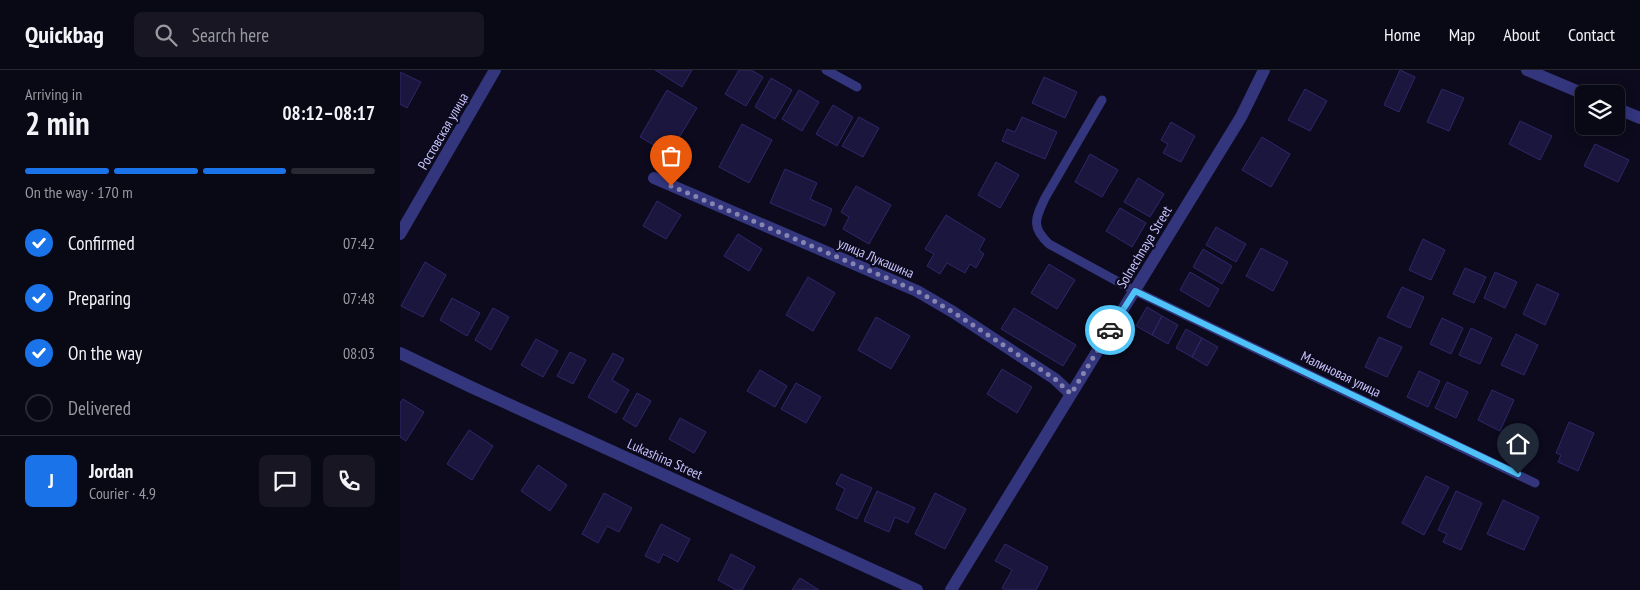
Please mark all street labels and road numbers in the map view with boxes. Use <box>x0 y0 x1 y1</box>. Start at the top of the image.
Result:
street label: Ростовская улица <box>414 89 472 173</box>
street label: Solnechnaya Street <box>1112 202 1176 291</box>
street label: улица Лукашина <box>835 234 917 282</box>
street label: Малиновая улица <box>1298 347 1384 401</box>
street label: Lukashina Street <box>625 434 705 484</box>

